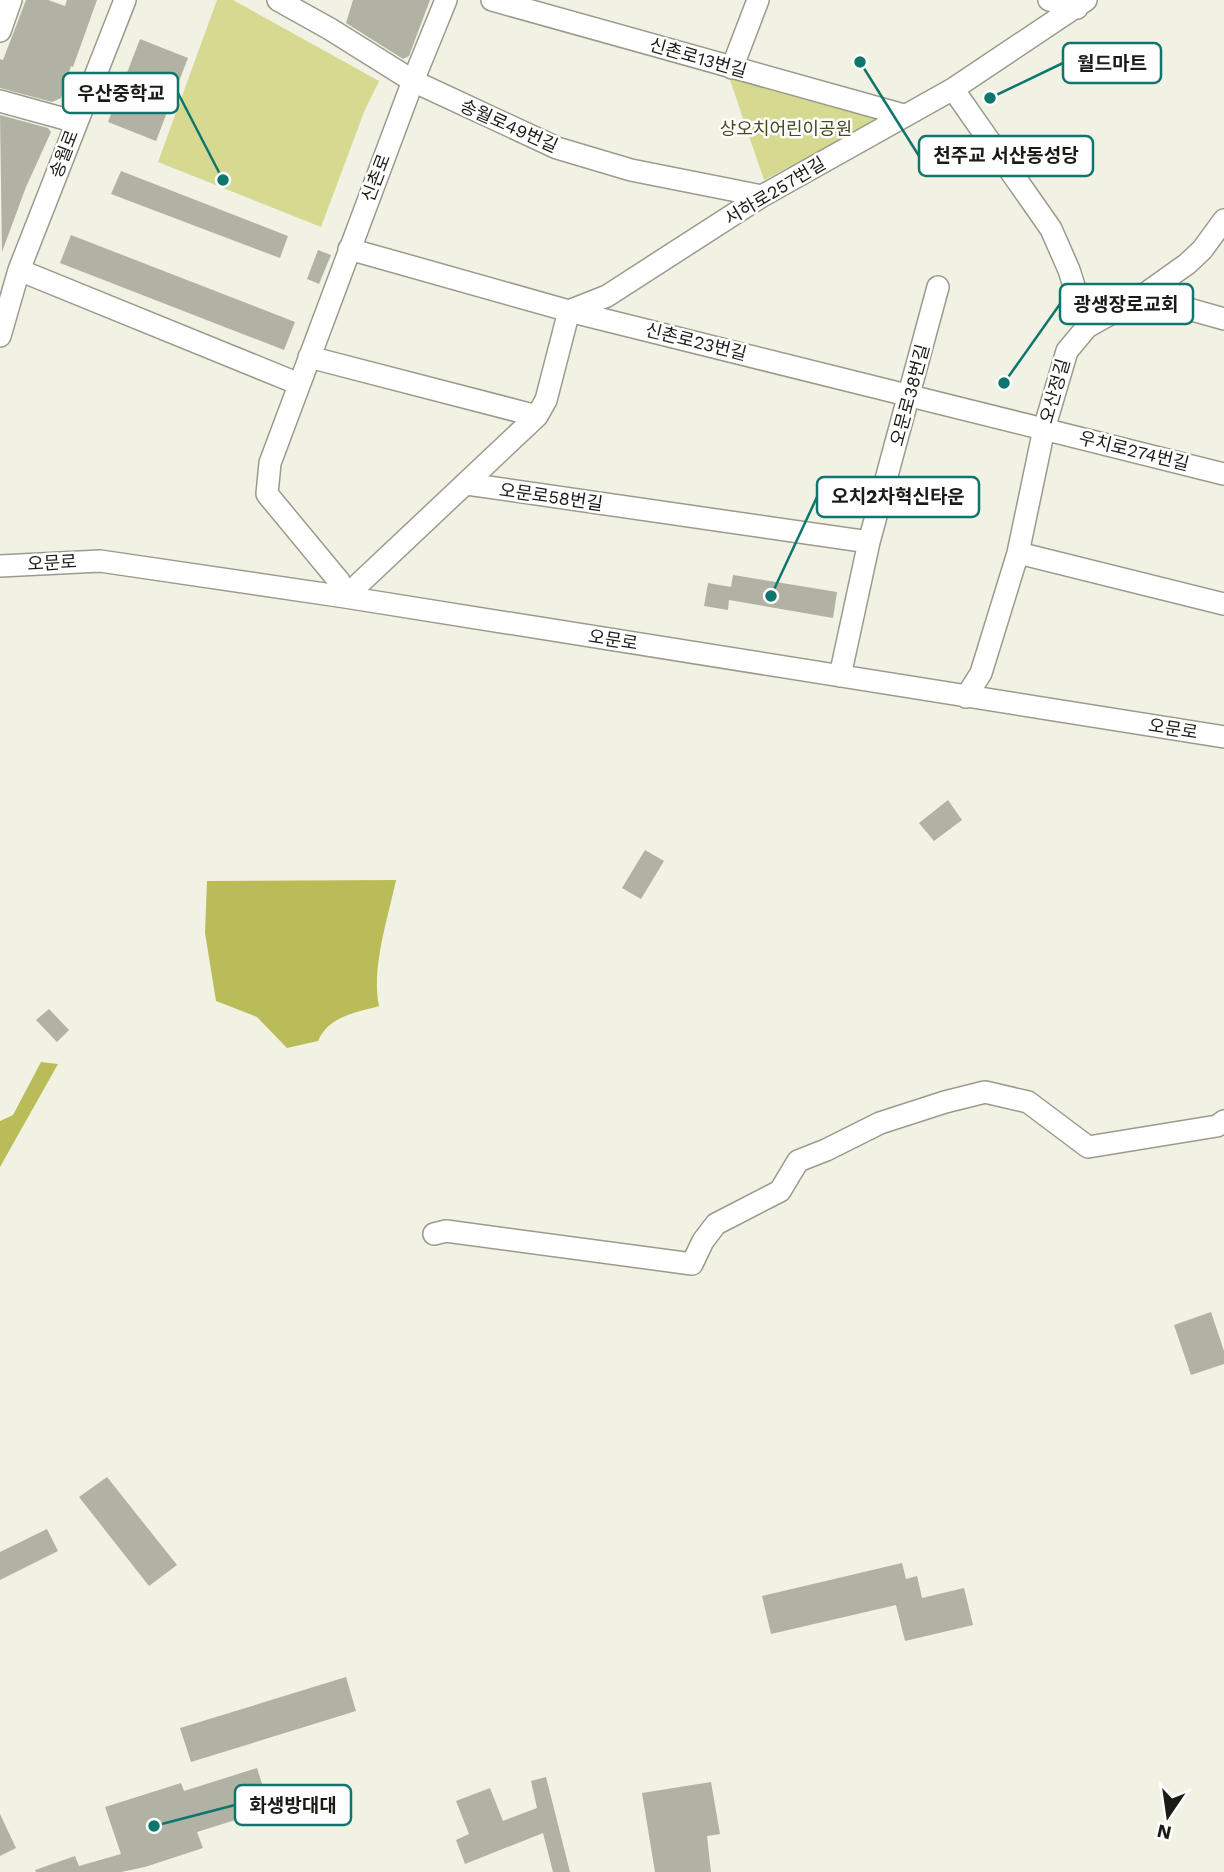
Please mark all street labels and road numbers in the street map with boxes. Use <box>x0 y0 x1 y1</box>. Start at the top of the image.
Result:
street label: 신촌로13번길 <box>647 34 749 81</box>
street label: 송월로49번길 <box>457 95 561 156</box>
street label: 송월로 <box>45 127 82 181</box>
street label: 신촌로 <box>357 151 394 205</box>
street label: 서하로257번길 <box>721 152 829 229</box>
street label: 신촌로23번길 <box>643 319 749 364</box>
street label: 오문로38번길 <box>886 342 933 448</box>
street label: 오산정길 <box>1035 356 1074 426</box>
street label: 우치로274번길 <box>1077 427 1191 474</box>
street label: 오문로58번길 <box>498 479 604 514</box>
street label: 오문로 <box>27 551 77 574</box>
street label: 오문로 <box>587 625 639 654</box>
street label: 오문로 <box>1147 714 1199 743</box>

